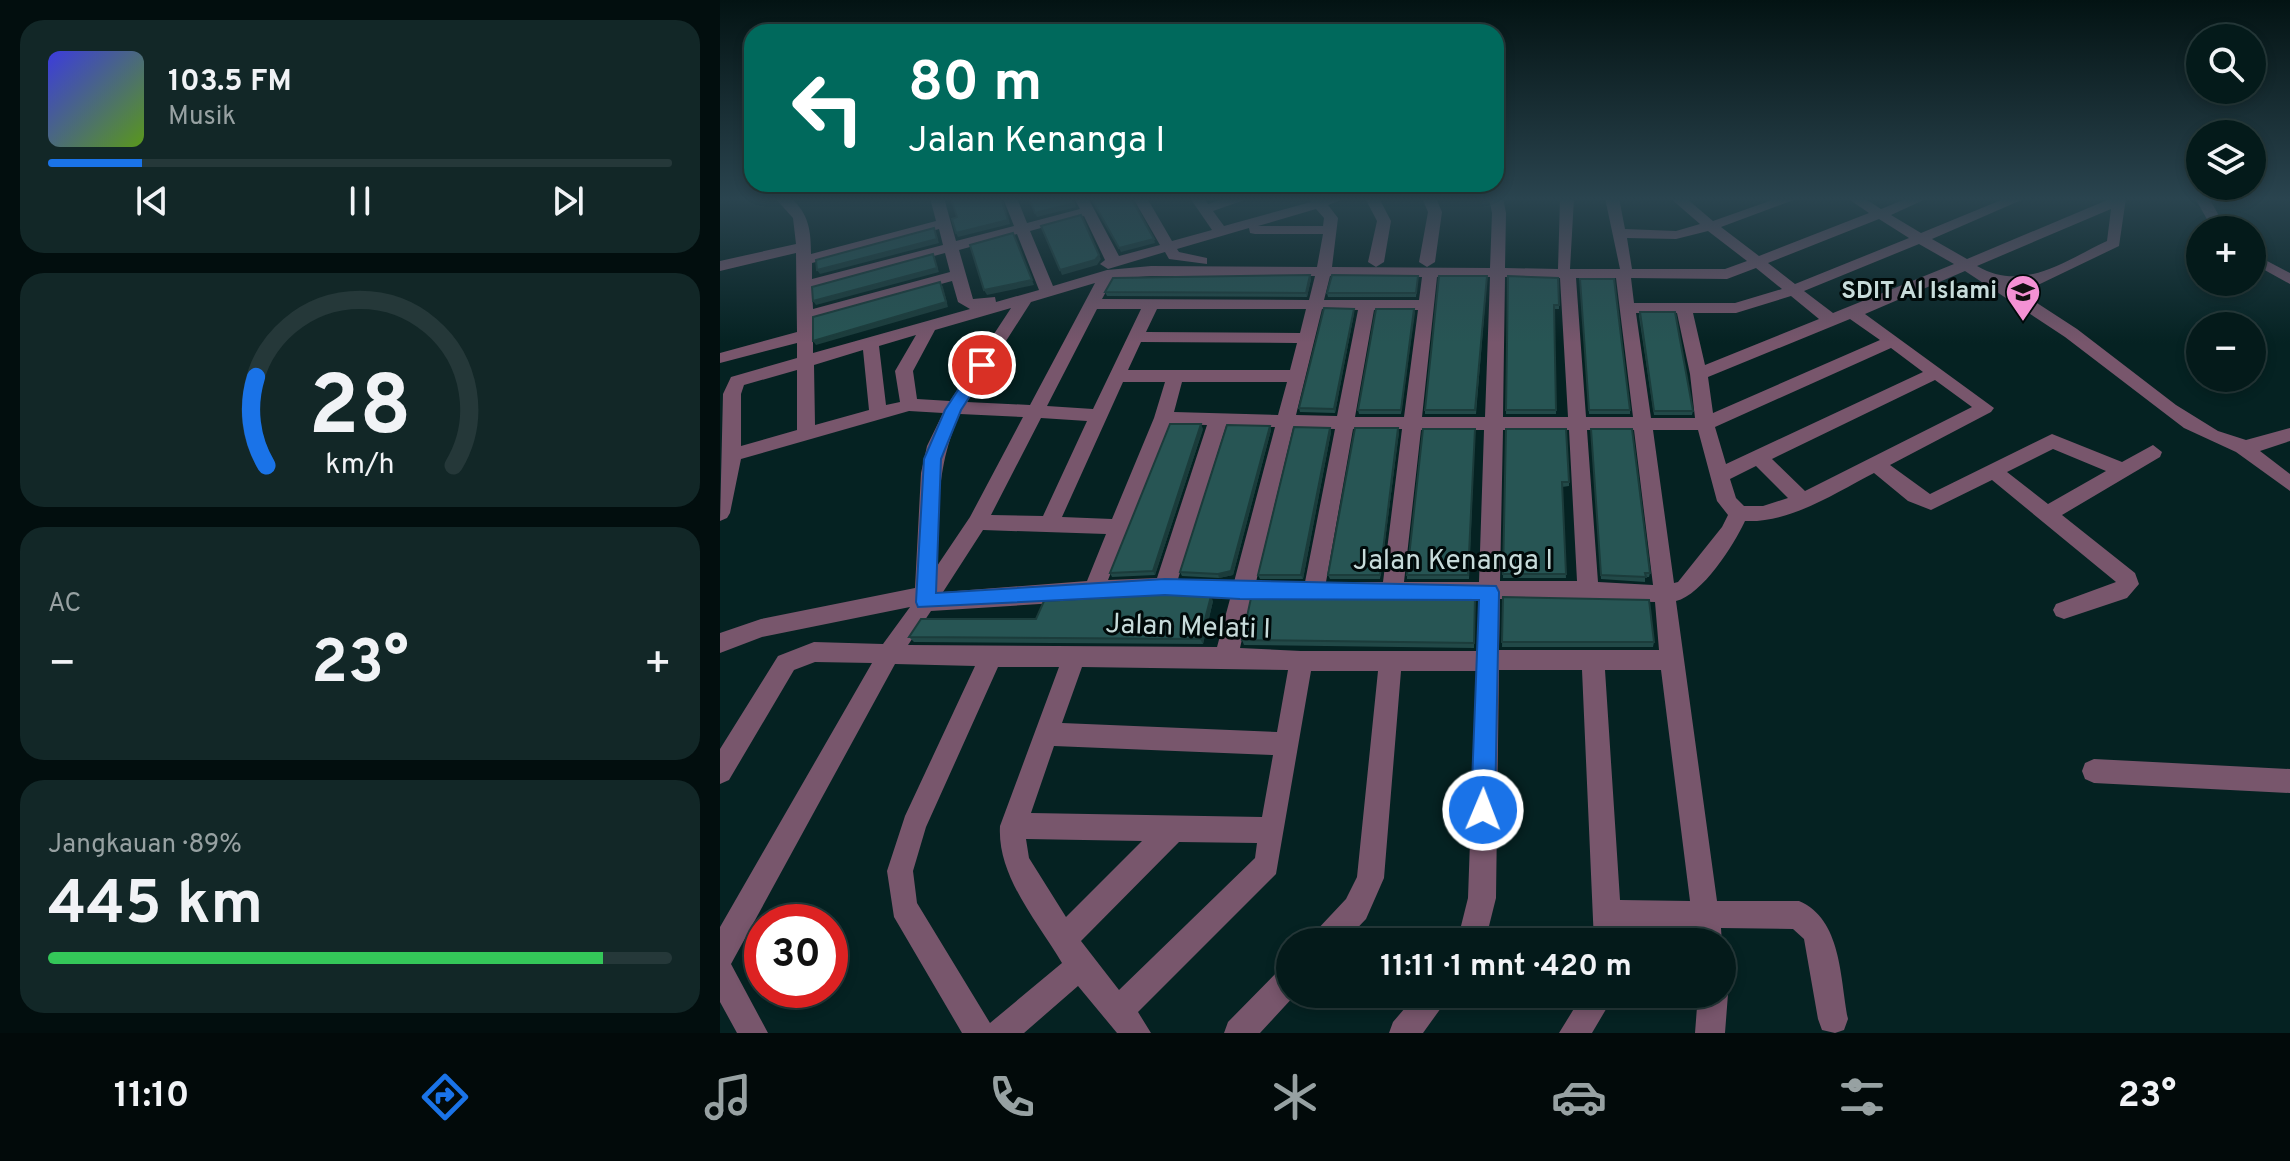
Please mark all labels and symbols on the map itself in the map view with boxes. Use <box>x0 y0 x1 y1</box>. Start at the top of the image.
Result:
school or university icon: SDIT Al Islami <box>2004 273 2042 323</box>
place label: SDIT Al Islami <box>1841 277 1997 307</box>
pin <box>948 331 1016 399</box>
street label: Jalan Kenanga I <box>1353 544 1553 580</box>
street label: Jalan Melati I <box>1105 607 1271 649</box>
position arrow <box>1441 768 1525 852</box>
speed limit sign: 30 <box>744 904 848 1008</box>

